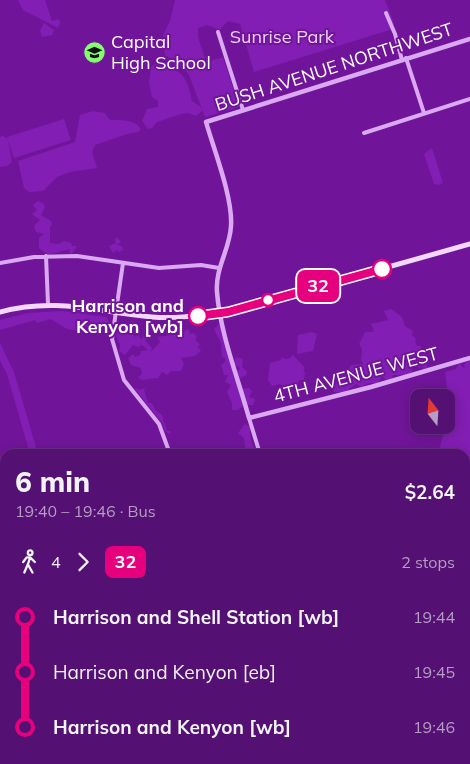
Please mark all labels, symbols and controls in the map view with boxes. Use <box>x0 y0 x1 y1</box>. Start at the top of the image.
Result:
street label: BUSH AVENUE NORTHWEST <box>212 17 456 116</box>
park label: Sunrise Park <box>230 25 335 48</box>
place label: Capital High School <box>111 30 211 74</box>
school or university icon: Capital High School <box>83 40 107 64</box>
unlabelled marker <box>372 259 392 279</box>
line badge: 32 <box>296 270 340 302</box>
text: 32 <box>307 274 329 297</box>
unlabelled marker <box>261 293 275 307</box>
place label: Harrison and Kenyon [wb] <box>71 294 184 338</box>
marker: Harrison and Kenyon [wb] <box>188 306 208 326</box>
street label: 4TH AVENUE WEST <box>271 341 441 408</box>
north arrow <box>410 389 455 434</box>
map controls <box>410 389 455 434</box>
text: 6 min <box>15 464 90 499</box>
text: $2.64 <box>405 480 455 504</box>
text: 19:40 – 19:46 · Bus <box>15 501 156 521</box>
icon: walk <box>15 548 43 576</box>
icon: forward <box>69 548 97 576</box>
text: 32 <box>115 550 136 573</box>
text: 4 <box>51 552 61 572</box>
text: 2 stops <box>401 552 455 572</box>
text: Harrison and Shell Station [wb] <box>53 605 339 629</box>
text: 19:44 <box>413 607 455 627</box>
text: Harrison and Kenyon [eb] <box>53 660 276 684</box>
text: 19:45 <box>413 662 455 682</box>
text: Harrison and Kenyon [wb] <box>53 715 291 739</box>
text: 19:46 <box>413 717 455 737</box>

